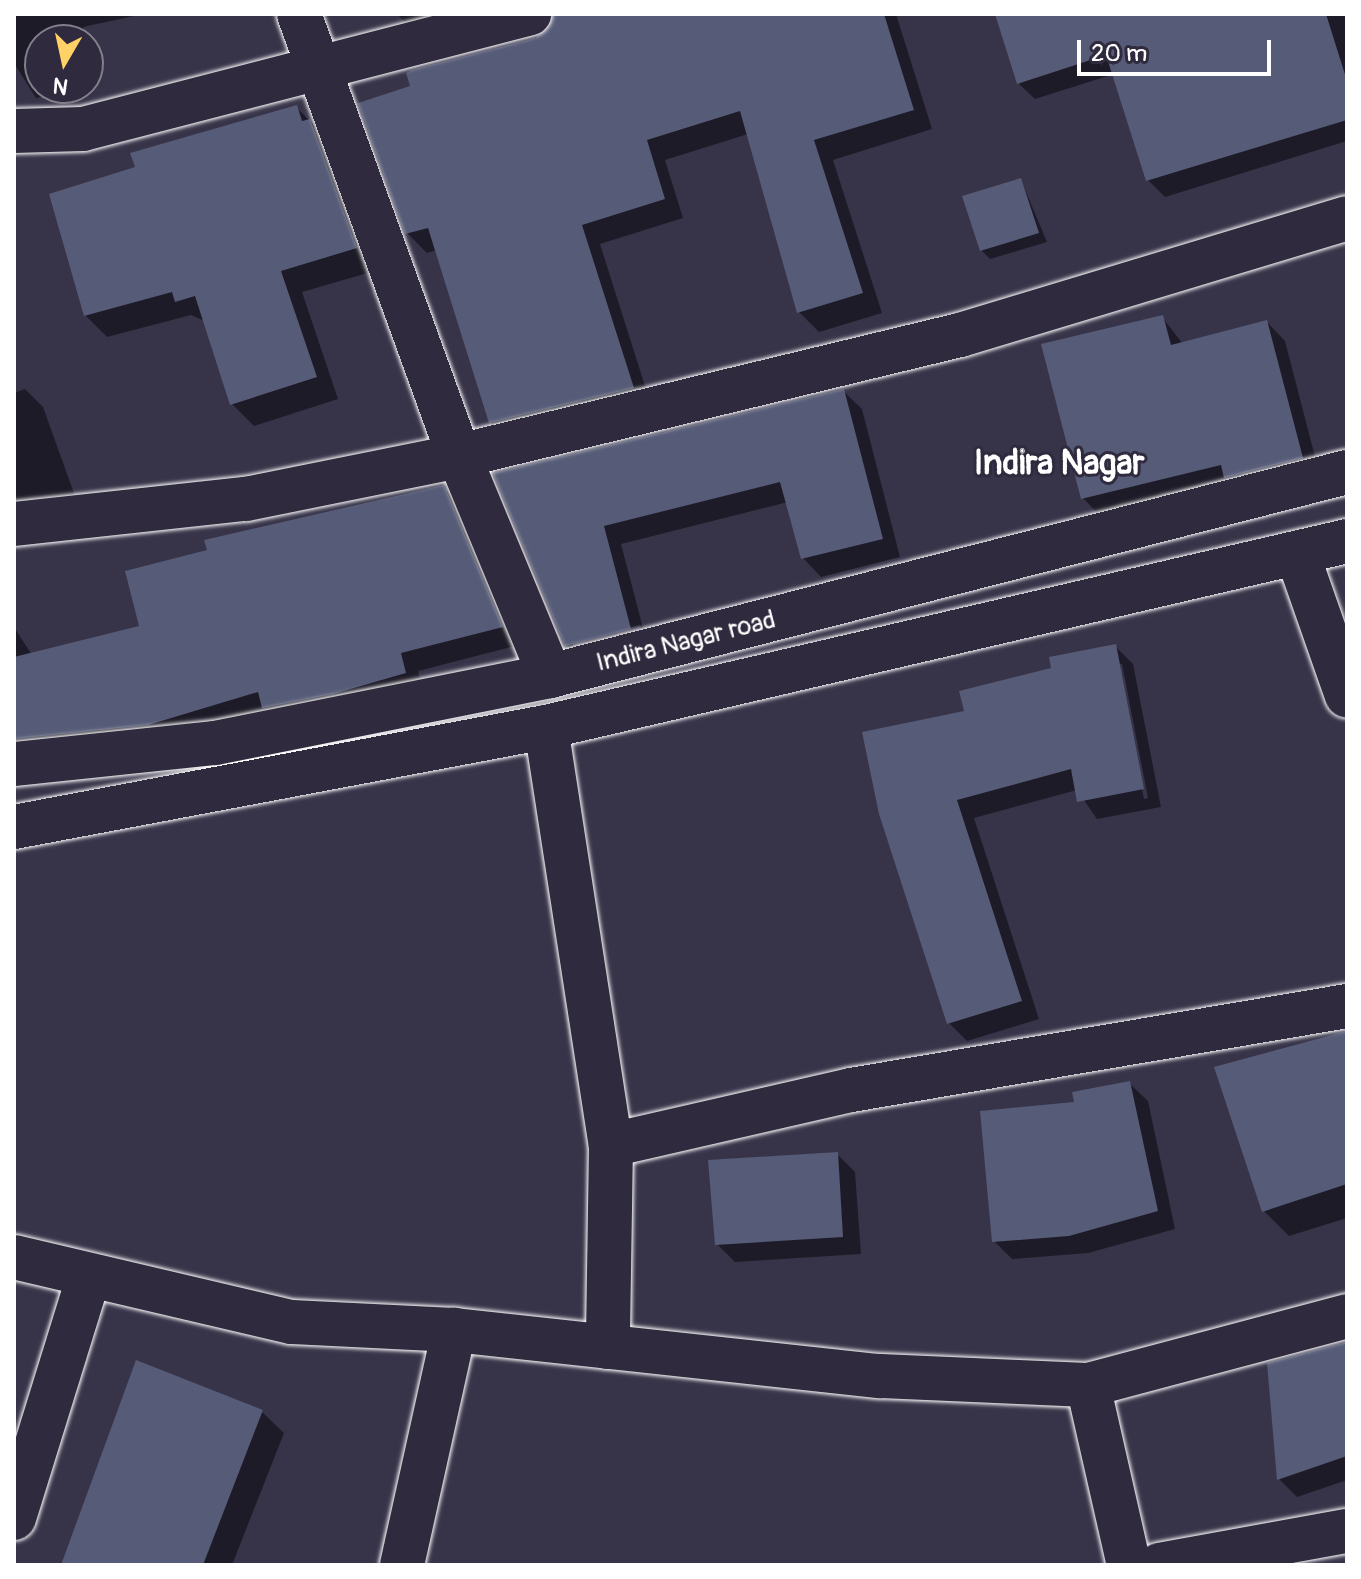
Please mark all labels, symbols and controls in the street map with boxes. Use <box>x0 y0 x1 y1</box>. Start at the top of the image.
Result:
north arrow <box>24 24 104 104</box>
scale bar <box>1081 24 1275 74</box>
text: 20 m <box>1091 39 1147 68</box>
text: N <box>51 71 70 101</box>
district label: Indira Nagar <box>974 444 1144 484</box>
street label: Indira Nagar road <box>593 605 779 679</box>

